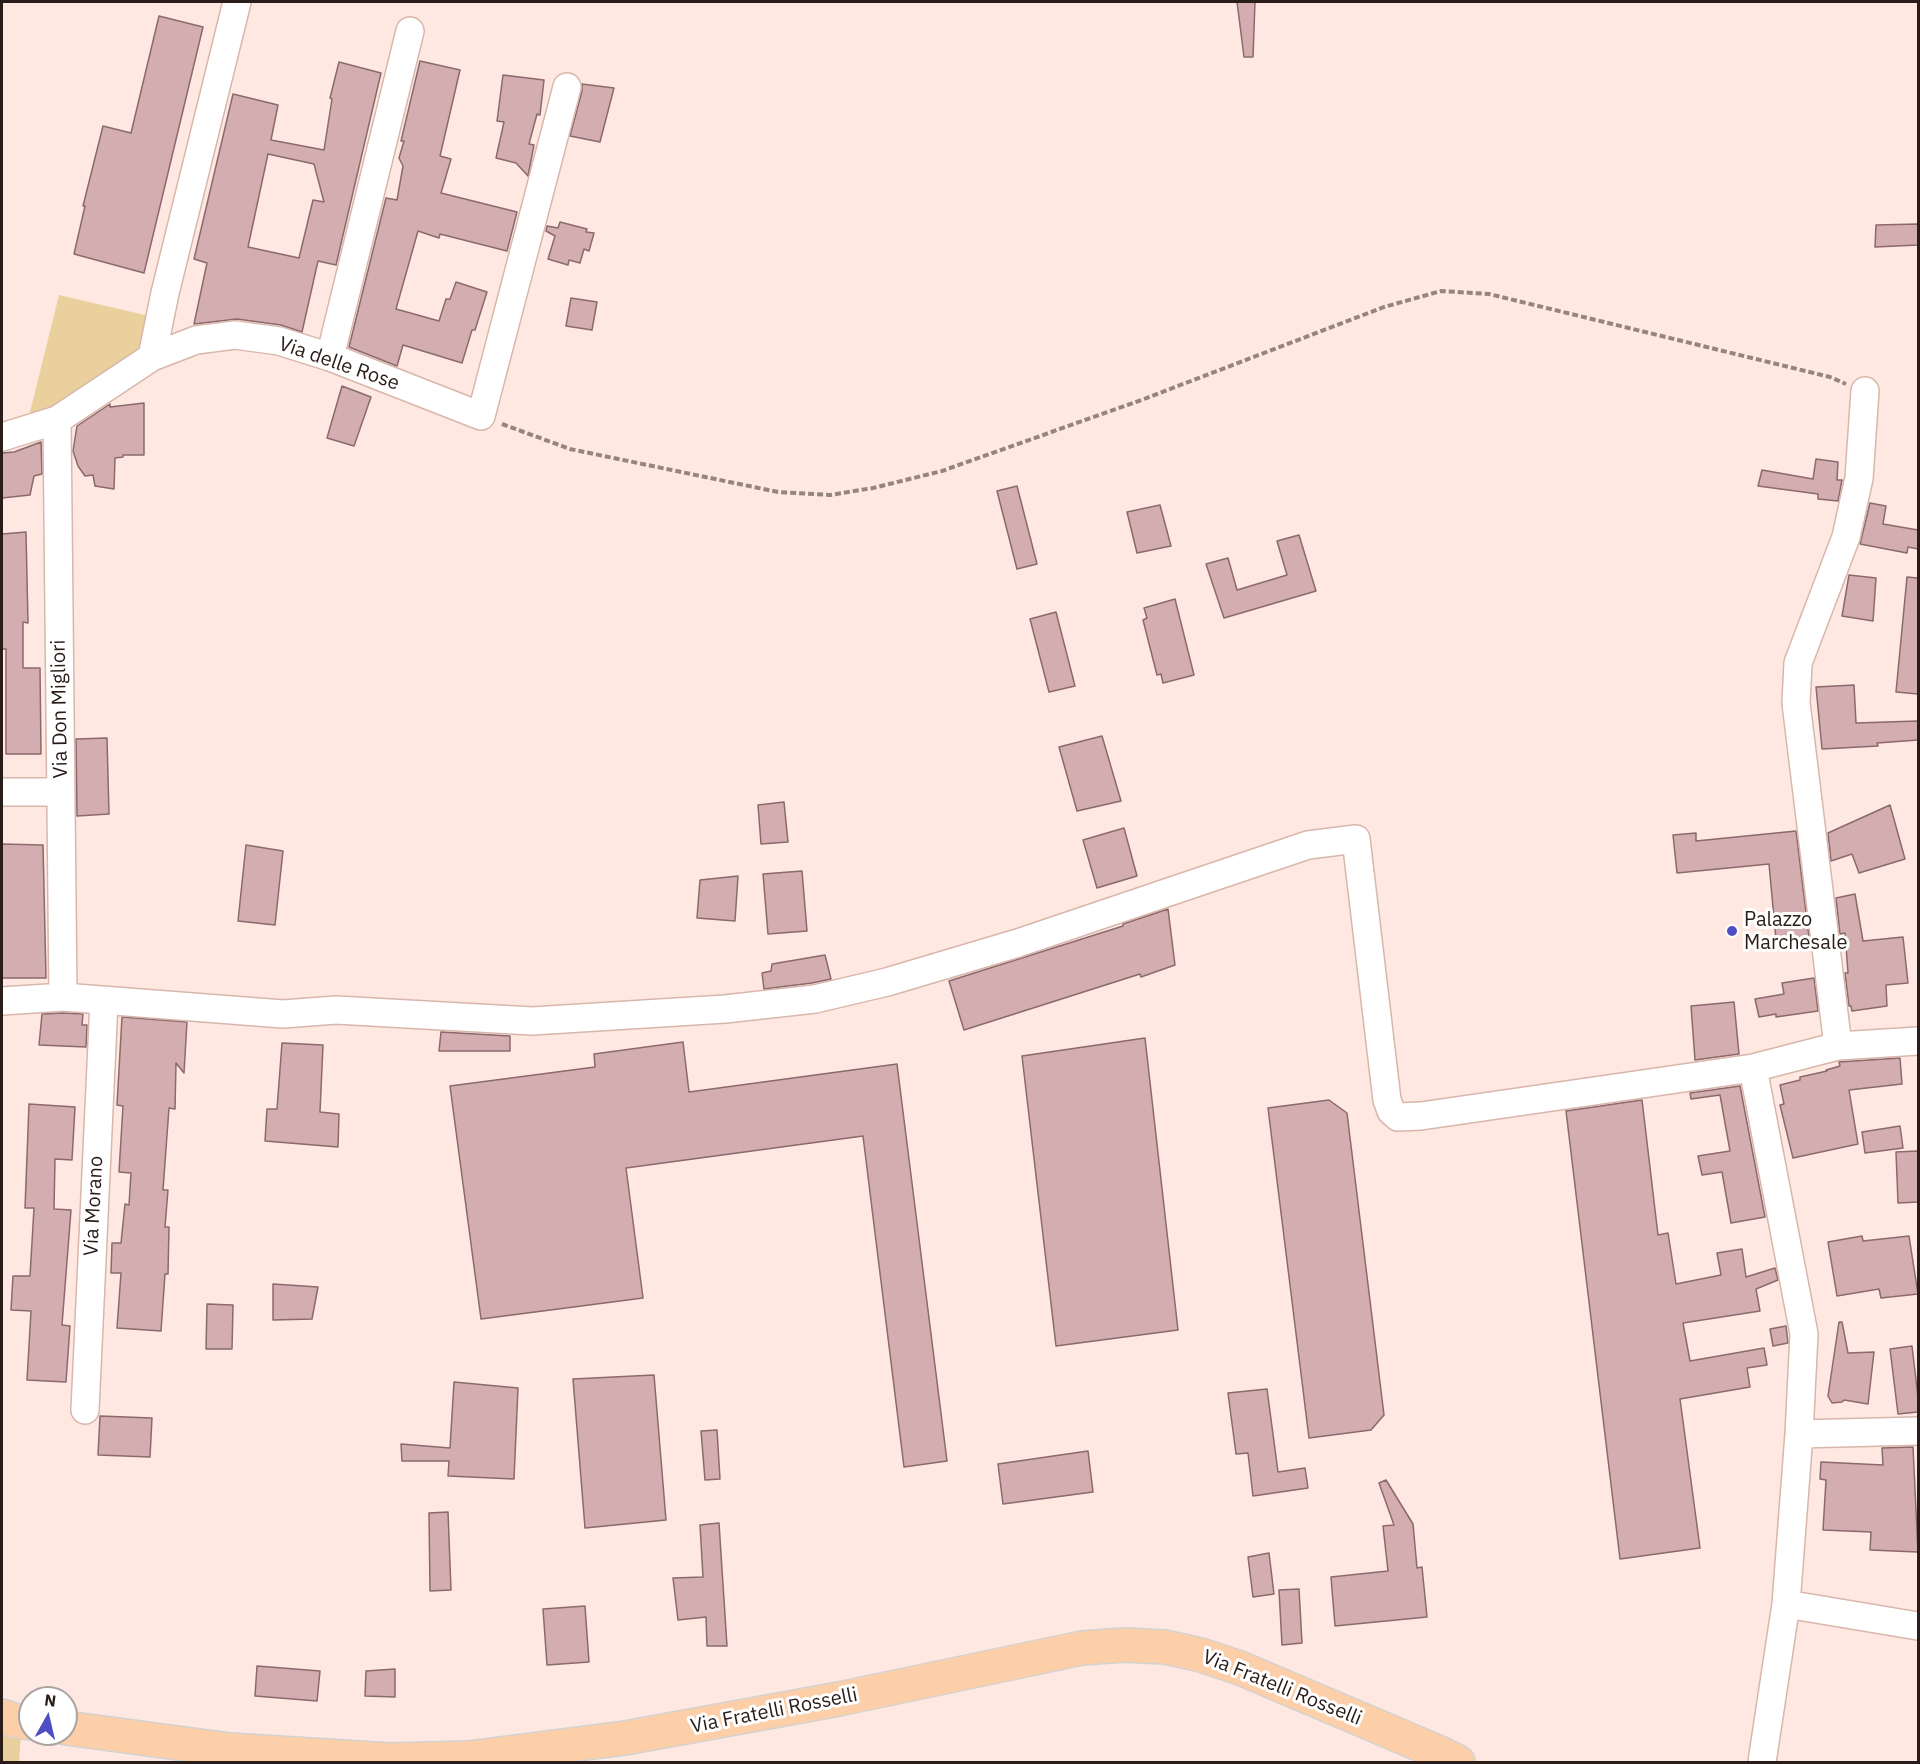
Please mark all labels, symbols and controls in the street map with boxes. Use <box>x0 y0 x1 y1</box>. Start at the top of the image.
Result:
street label: Via delle Rose <box>275 332 403 396</box>
street label: Via Don Migliori <box>47 639 73 779</box>
place label: Palazzo Marchesale <box>1744 908 1847 955</box>
marker: Palazzo Marchesale <box>1725 924 1739 938</box>
street label: Via Morano <box>79 1155 109 1257</box>
street label: Via Fratelli Rosselli <box>1199 1645 1365 1731</box>
street label: Via Fratelli Rosselli <box>688 1683 860 1739</box>
north arrow <box>18 1686 78 1746</box>
text: N <box>43 1689 57 1711</box>

